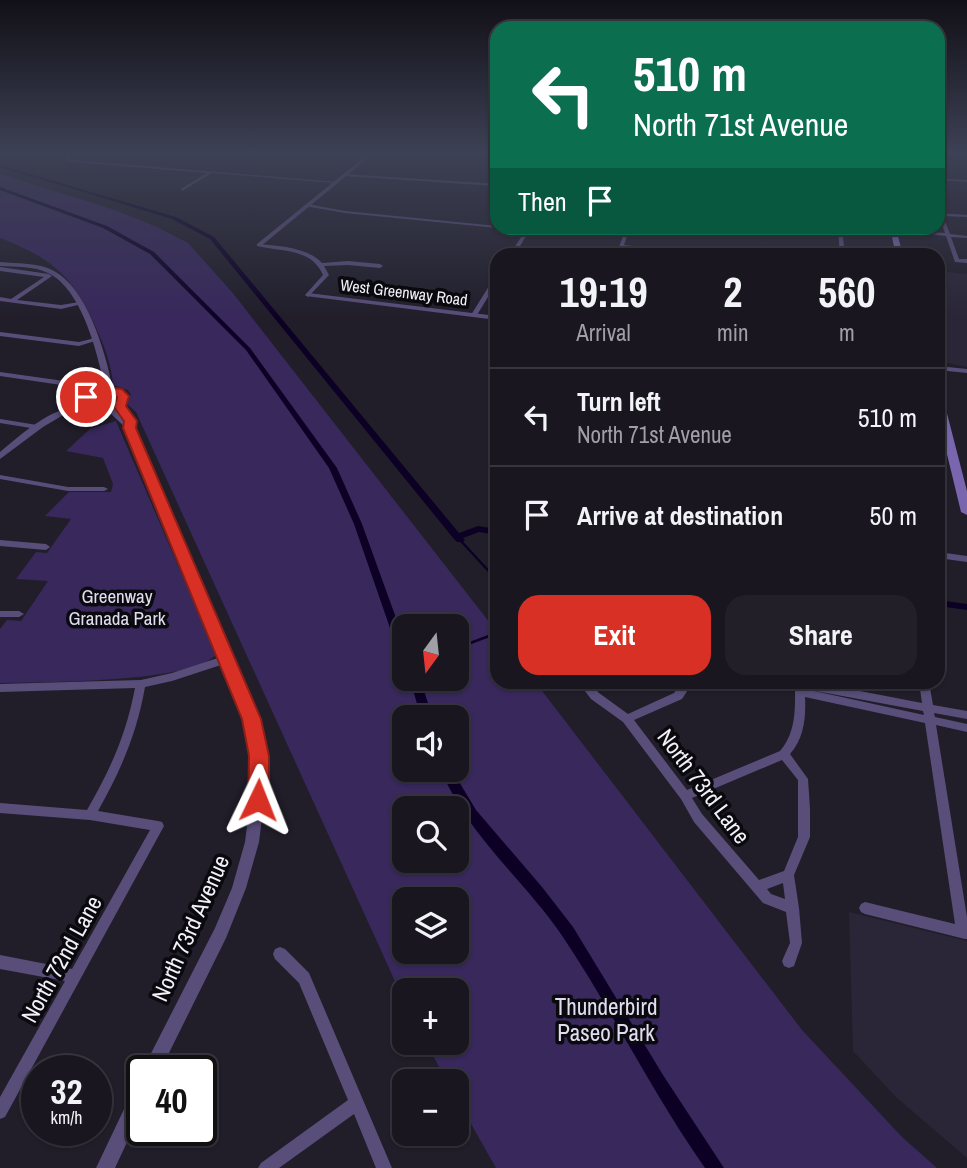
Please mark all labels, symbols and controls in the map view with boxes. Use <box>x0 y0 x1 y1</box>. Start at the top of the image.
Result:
text: 510 m <box>633 40 747 106</box>
icon: left <box>518 49 609 140</box>
text: North 71st Avenue <box>633 103 848 146</box>
icon: arrive <box>581 182 619 220</box>
text: Then <box>518 184 567 219</box>
text: 19:19 <box>560 264 648 320</box>
text: 2 <box>723 264 742 320</box>
text: 560 <box>818 264 876 320</box>
street label: West Greenway Road <box>339 273 469 311</box>
text: Arrival <box>576 317 631 348</box>
text: min <box>717 317 749 348</box>
text: m <box>839 317 855 348</box>
pin <box>56 367 116 427</box>
icon: arrive <box>67 378 105 416</box>
text: Turn left <box>577 384 661 419</box>
icon: left <box>518 398 556 436</box>
text: 510 m <box>858 400 917 435</box>
text: North 71st Avenue <box>577 419 732 450</box>
icon: arrive <box>518 496 556 534</box>
text: Arrive at destination <box>577 498 783 533</box>
text: 50 m <box>870 498 917 533</box>
park label: Greenway Granada Park <box>69 583 166 631</box>
button: Exit <box>518 595 711 675</box>
button: Share <box>725 595 917 675</box>
north arrow <box>392 614 469 691</box>
map controls <box>392 614 469 1146</box>
button: sound <box>392 705 469 782</box>
street label: North 73rd Lane <box>651 722 757 850</box>
position arrow <box>221 763 295 837</box>
button: search <box>392 796 469 873</box>
street label: North 73rd Avenue <box>144 850 236 1006</box>
button: layers <box>392 887 469 964</box>
street label: North 72nd Lane <box>13 890 109 1028</box>
button: + <box>392 978 469 1055</box>
park label: Thunderbird Paseo Park <box>555 991 657 1048</box>
speed limit sign: 40 <box>126 1055 217 1146</box>
text: 32 <box>51 1068 82 1115</box>
button: − <box>392 1069 469 1146</box>
text: km/h <box>51 1105 83 1130</box>

